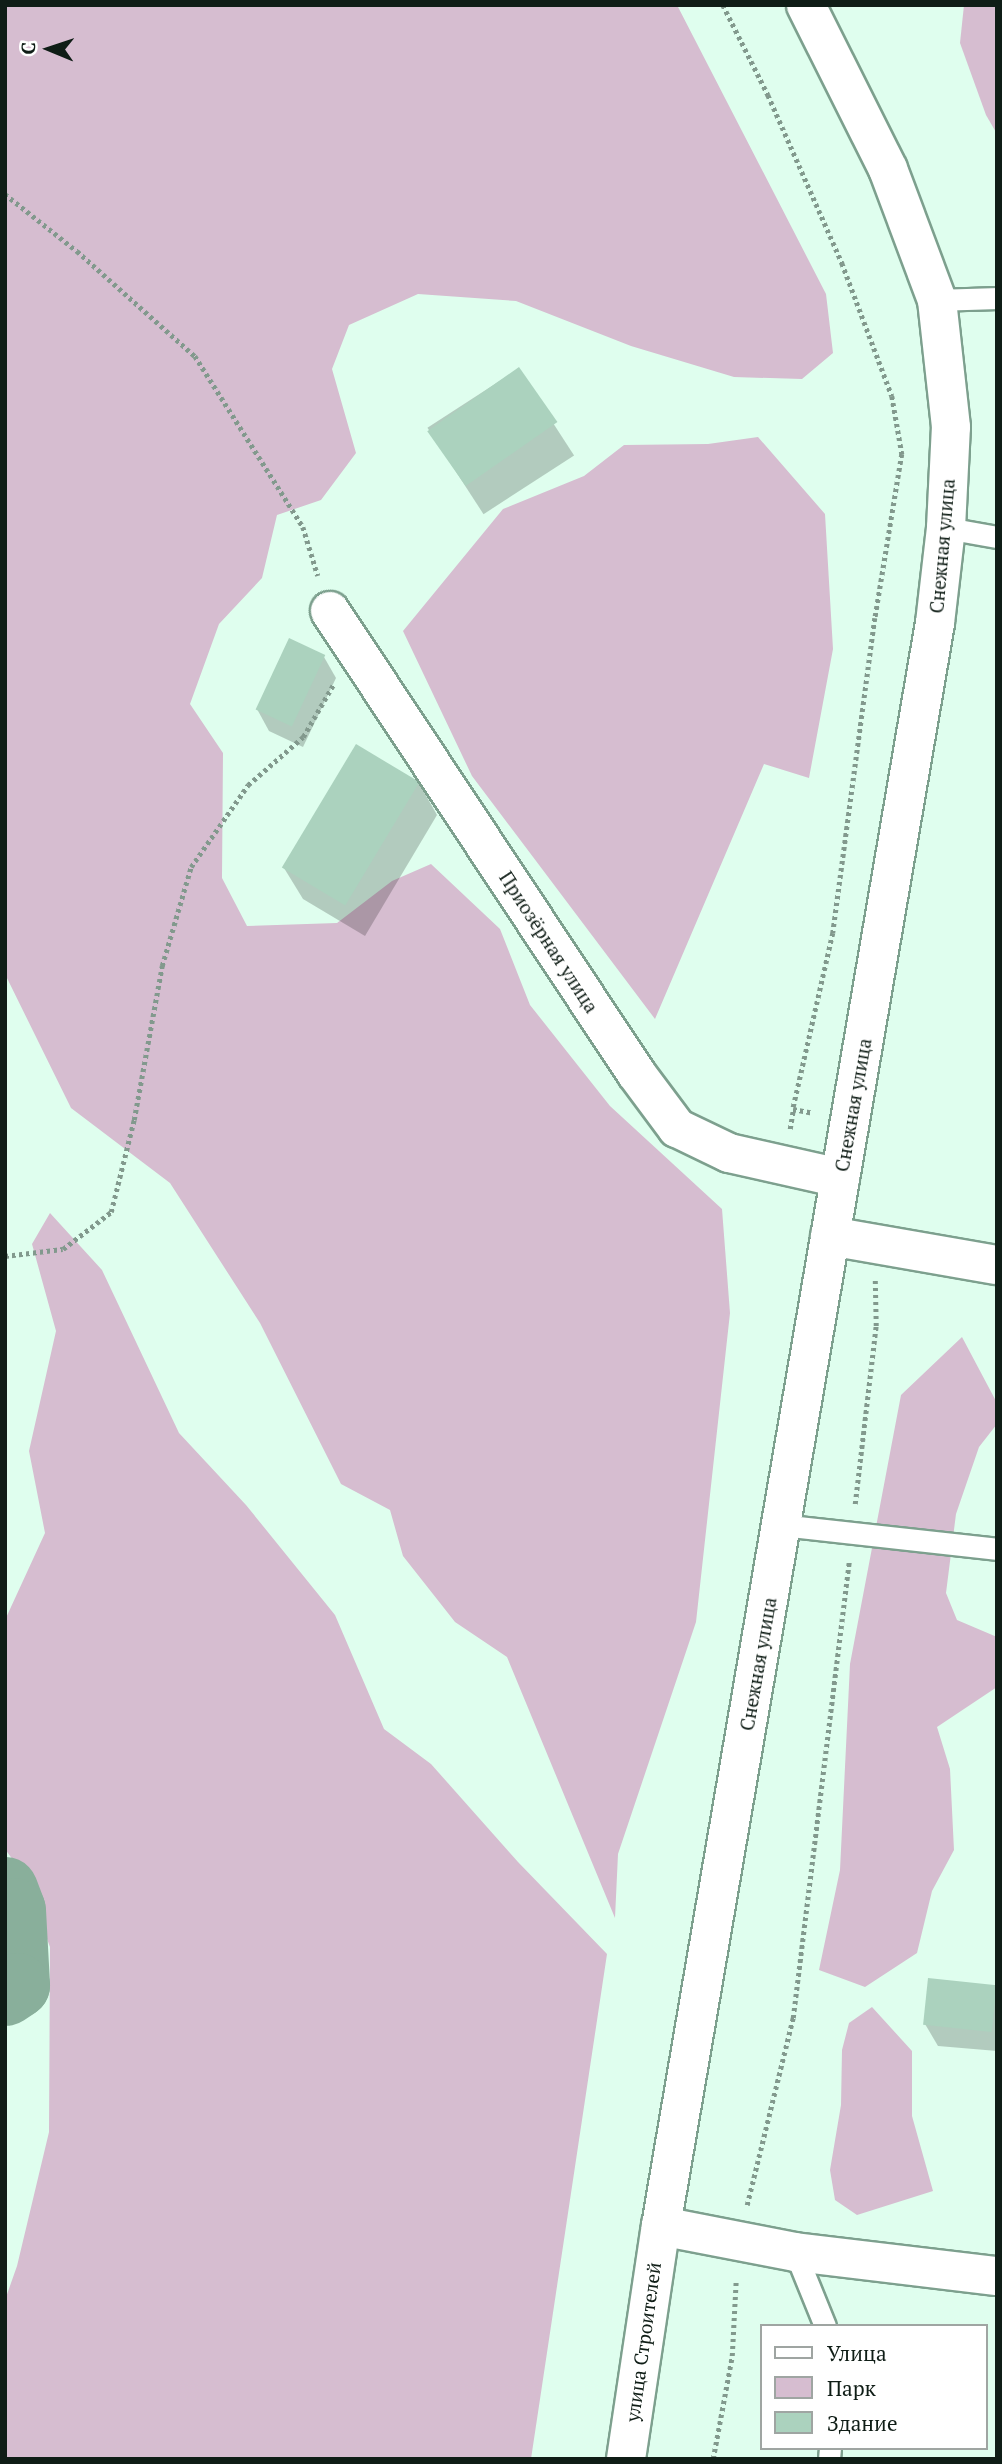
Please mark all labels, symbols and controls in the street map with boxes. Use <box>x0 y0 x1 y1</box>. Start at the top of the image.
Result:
north arrow <box>14 14 84 84</box>
text: С <box>15 42 40 55</box>
street label: Снежная улица <box>925 478 959 614</box>
street label: Приозёрная улица <box>495 867 603 1017</box>
street label: Снежная улица <box>830 1037 876 1173</box>
street label: Снежная улица <box>735 1596 781 1732</box>
street label: улица Строителей <box>621 2261 665 2423</box>
legend <box>760 2324 988 2450</box>
text: Улица <box>827 2339 887 2367</box>
text: Парк <box>827 2374 876 2402</box>
text: Здание <box>827 2409 898 2437</box>

